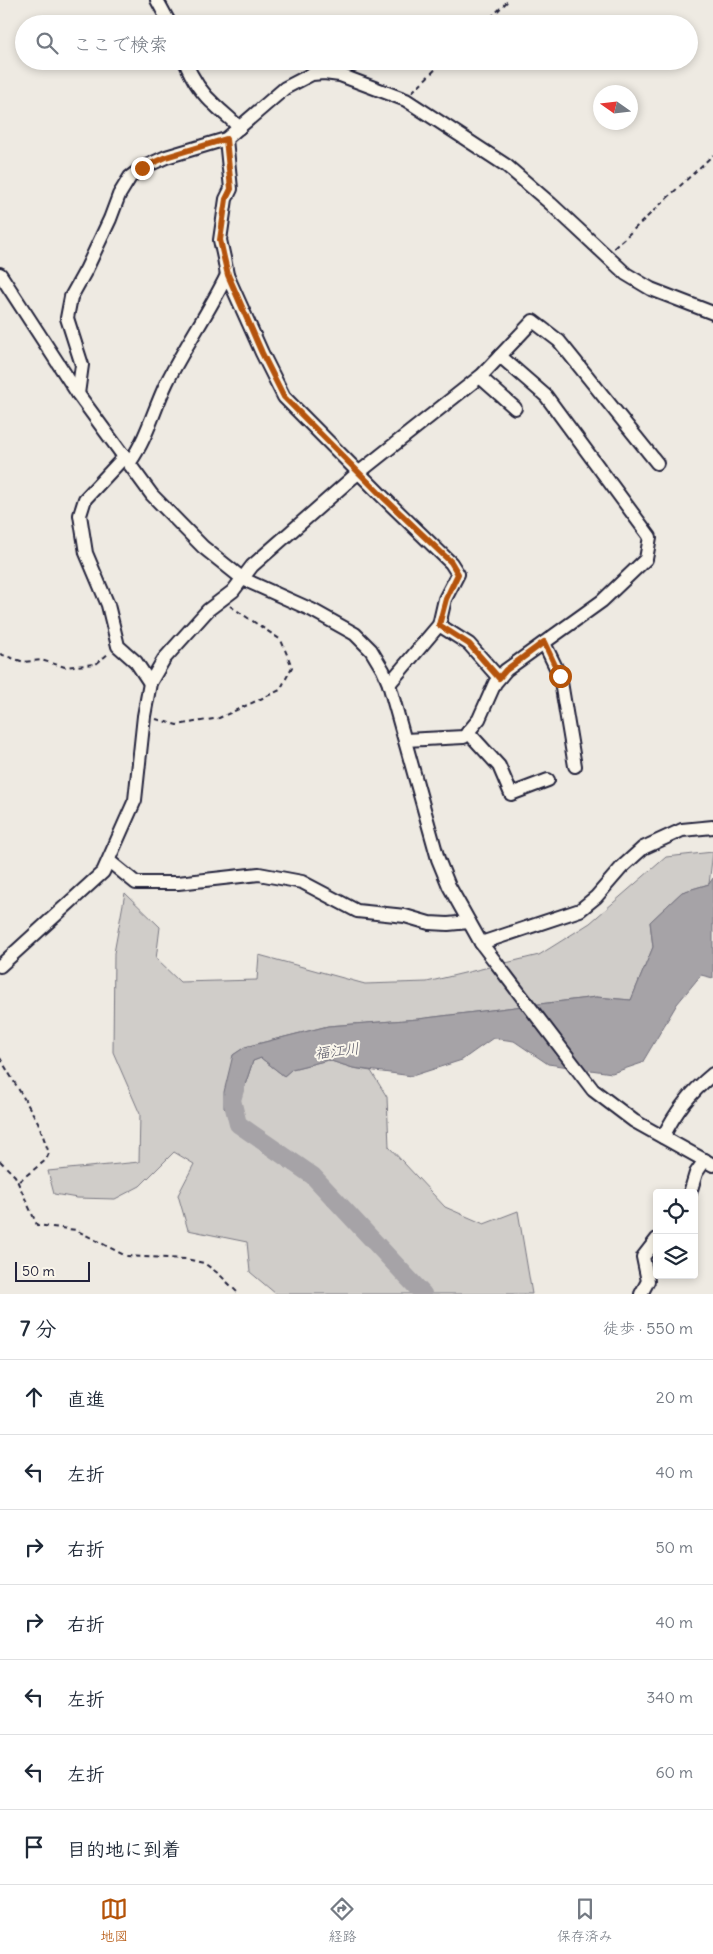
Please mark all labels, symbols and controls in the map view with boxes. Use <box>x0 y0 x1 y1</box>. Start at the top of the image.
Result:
search box <box>15 15 698 70</box>
icon: search <box>33 29 61 57</box>
text: ここで検索 <box>73 32 168 56</box>
north arrow <box>593 85 638 130</box>
route end <box>131 157 154 180</box>
route start <box>549 665 572 688</box>
water label: 福江川 <box>313 1038 360 1063</box>
map controls <box>653 1189 698 1279</box>
button: locate <box>653 1189 698 1234</box>
button: layers <box>653 1234 698 1279</box>
scale bar <box>15 1259 90 1282</box>
text: 50 m <box>22 1262 55 1280</box>
text: 7 分 <box>20 1315 56 1342</box>
text: 徒歩 · 550 m <box>603 1318 693 1338</box>
icon: ahead <box>20 1383 48 1411</box>
text: 直進 <box>67 1387 105 1411</box>
text: 20 m <box>656 1387 693 1407</box>
icon: left <box>20 1458 48 1486</box>
text: 左折 <box>67 1462 105 1486</box>
text: 40 m <box>655 1462 693 1482</box>
icon: right <box>20 1533 48 1561</box>
text: 右折 <box>67 1537 105 1561</box>
text: 50 m <box>655 1537 693 1557</box>
icon: right <box>20 1608 48 1636</box>
text: 右折 <box>67 1612 105 1636</box>
text: 40 m <box>655 1612 693 1632</box>
icon: left <box>20 1683 48 1711</box>
text: 左折 <box>67 1687 105 1711</box>
text: 340 m <box>646 1687 693 1707</box>
icon: left <box>20 1758 48 1786</box>
text: 左折 <box>67 1762 105 1786</box>
text: 60 m <box>655 1762 693 1782</box>
icon: arrive <box>20 1833 48 1861</box>
text: 目的地に到着 <box>67 1837 181 1861</box>
tab: 地図 <box>100 1895 128 1945</box>
tab: 経路 <box>328 1895 356 1945</box>
tab: 保存済み <box>557 1895 613 1945</box>

